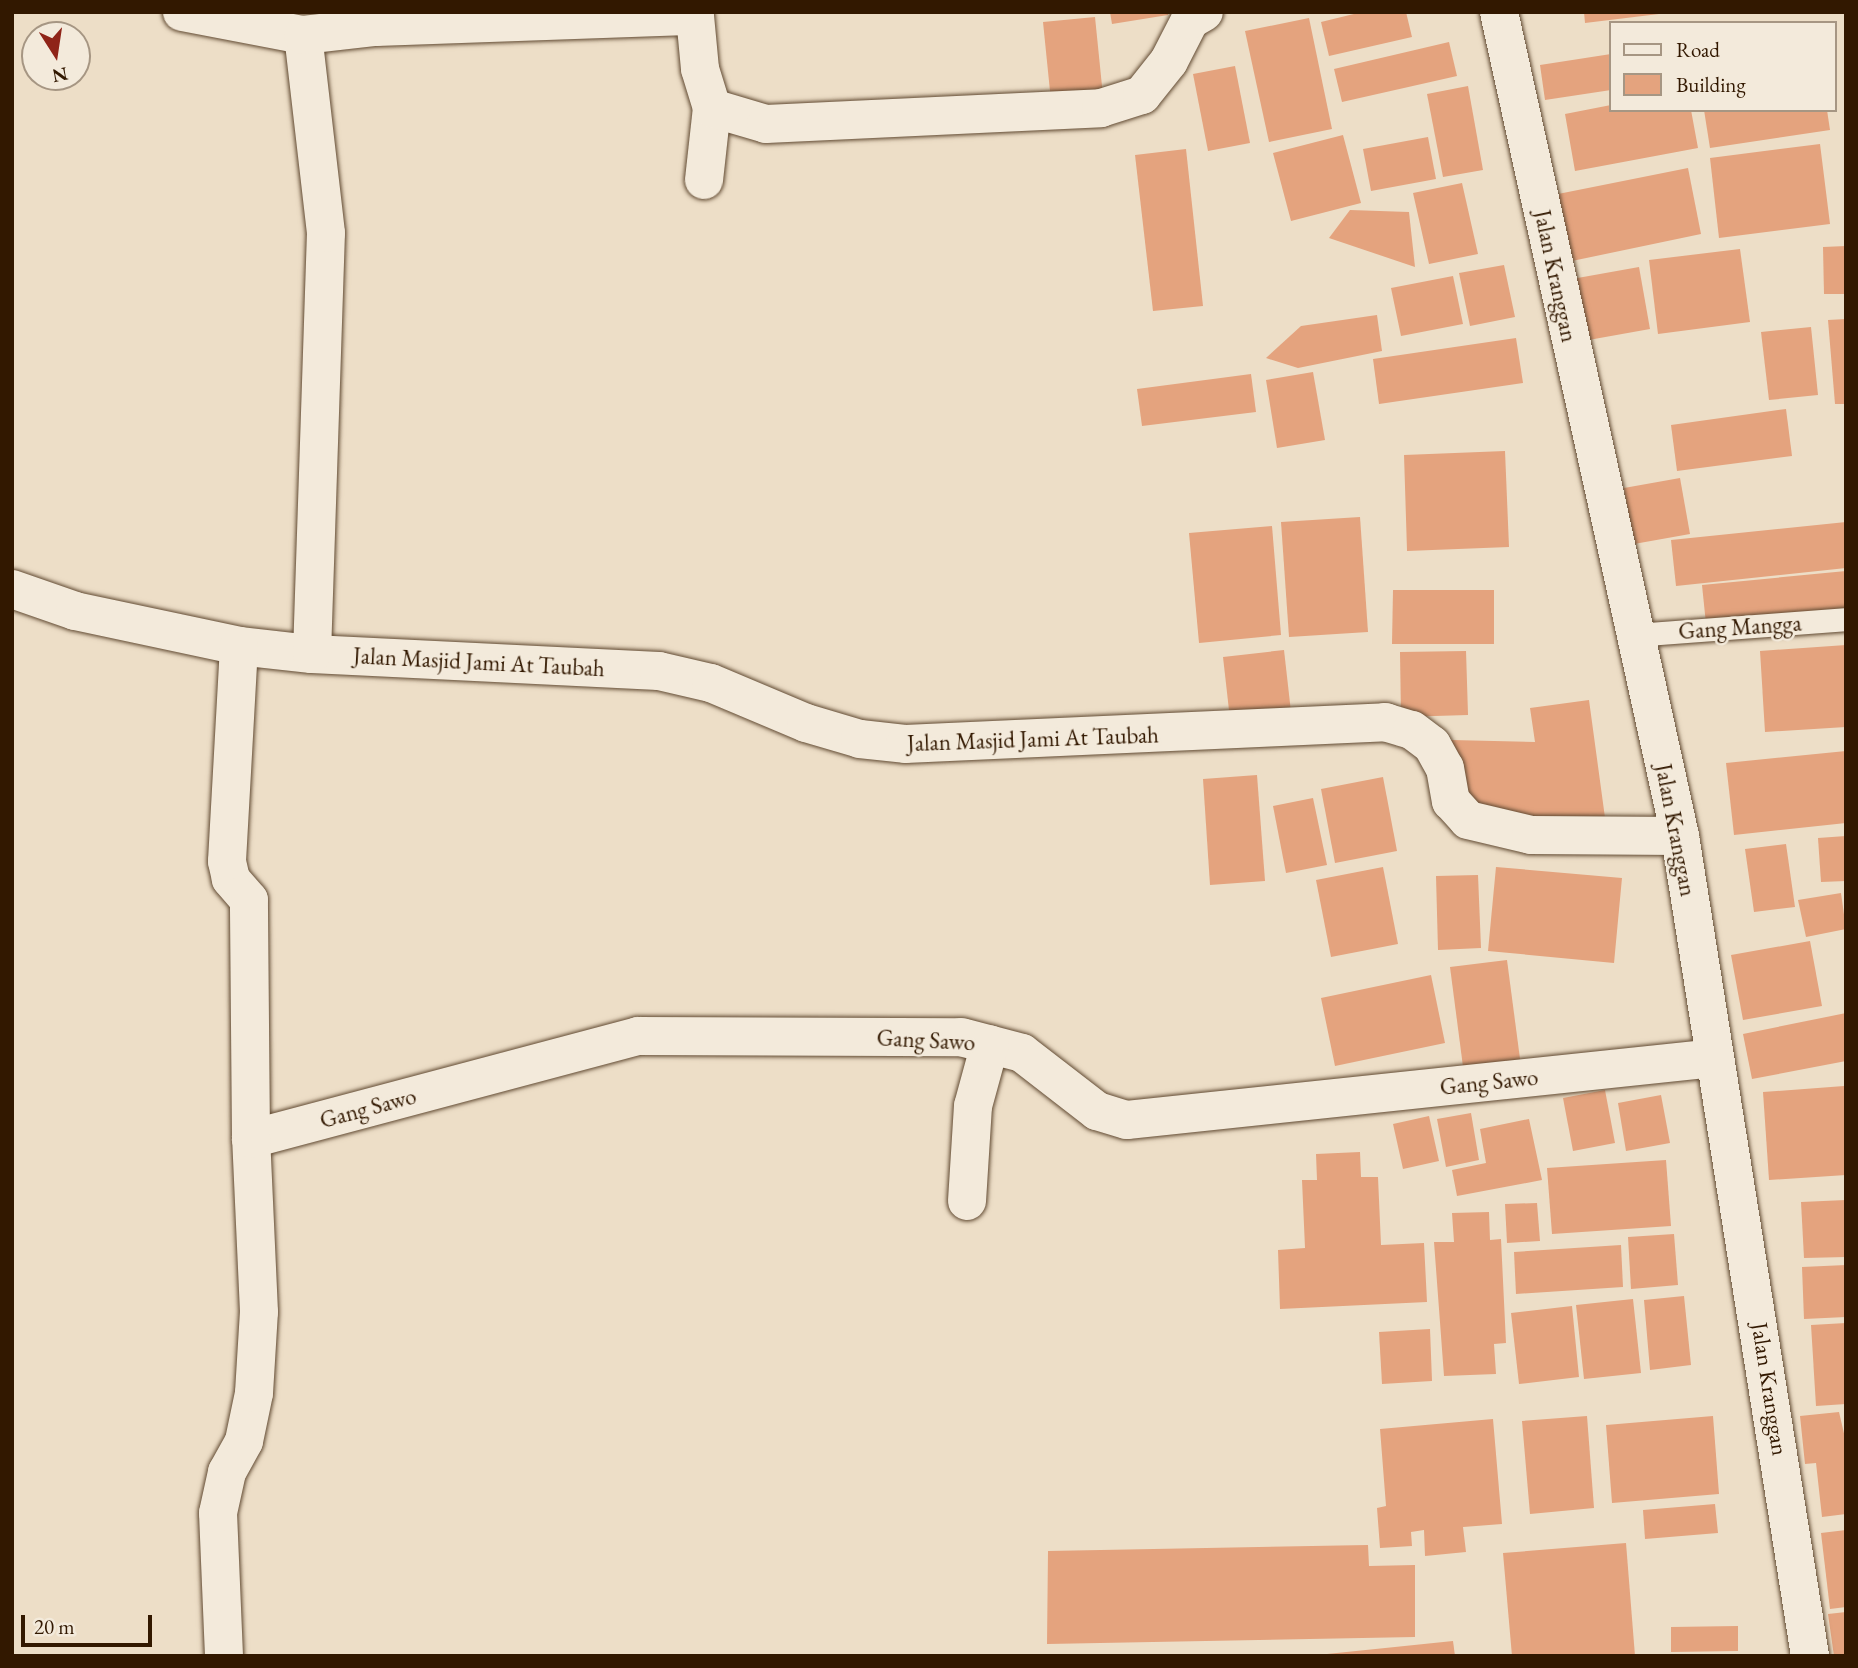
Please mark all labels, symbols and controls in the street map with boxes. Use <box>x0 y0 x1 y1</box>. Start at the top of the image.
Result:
north arrow <box>21 21 91 91</box>
legend <box>1610 21 1837 112</box>
text: Road <box>1676 36 1720 63</box>
text: N <box>50 61 70 89</box>
text: Building <box>1676 71 1746 98</box>
street label: Jalan Kranggan <box>1529 207 1583 345</box>
street label: Gang Mangga <box>1677 609 1803 645</box>
street label: Jalan Masjid Jami At Taubah <box>352 642 606 682</box>
street label: Jalan Masjid Jami At Taubah <box>907 721 1159 757</box>
street label: Jalan Kranggan <box>1650 761 1702 899</box>
street label: Gang Sawo <box>876 1024 976 1056</box>
street label: Gang Sawo <box>1438 1063 1540 1101</box>
street label: Gang Sawo <box>317 1082 419 1134</box>
street label: Jalan Kranggan <box>1746 1320 1794 1458</box>
scale bar <box>24 1602 156 1646</box>
text: 20 m <box>34 1613 75 1640</box>

